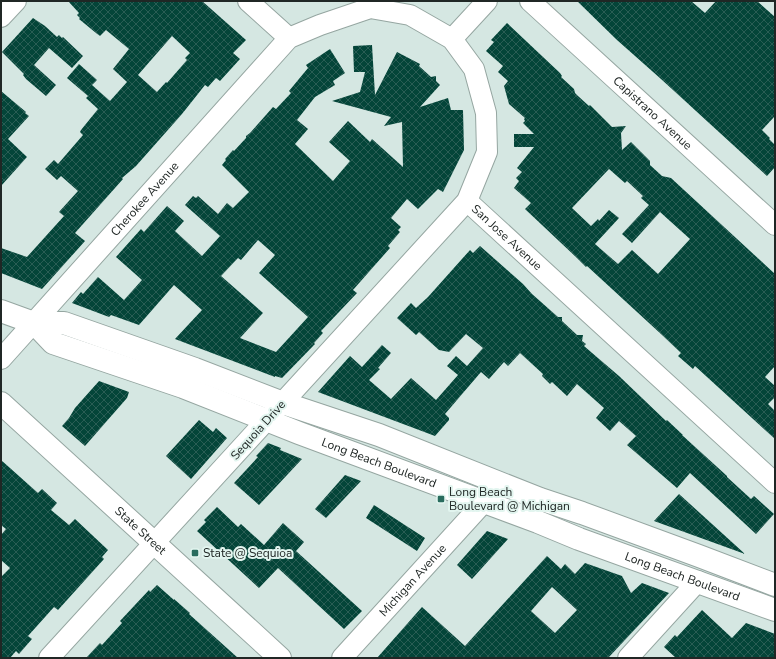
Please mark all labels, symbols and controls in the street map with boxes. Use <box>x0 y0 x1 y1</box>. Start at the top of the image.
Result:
street label: Capistrano Avenue <box>609 73 696 153</box>
street label: Cherokee Avenue <box>107 158 182 240</box>
street label: San Jose Avenue <box>468 201 546 274</box>
street label: Sequoia Drive <box>227 397 289 463</box>
street label: Long Beach Boulevard <box>319 434 439 491</box>
place label: Long Beach Boulevard @ Michigan <box>449 484 570 514</box>
marker: Long Beach Boulevard @ Michigan <box>436 494 446 504</box>
street label: State Street <box>111 503 170 559</box>
street label: Michigan Avenue <box>376 541 450 620</box>
place label: State @ Sequioa <box>203 545 292 561</box>
marker: State @ Sequioa <box>190 548 200 558</box>
street label: Long Beach Boulevard <box>623 548 742 605</box>

